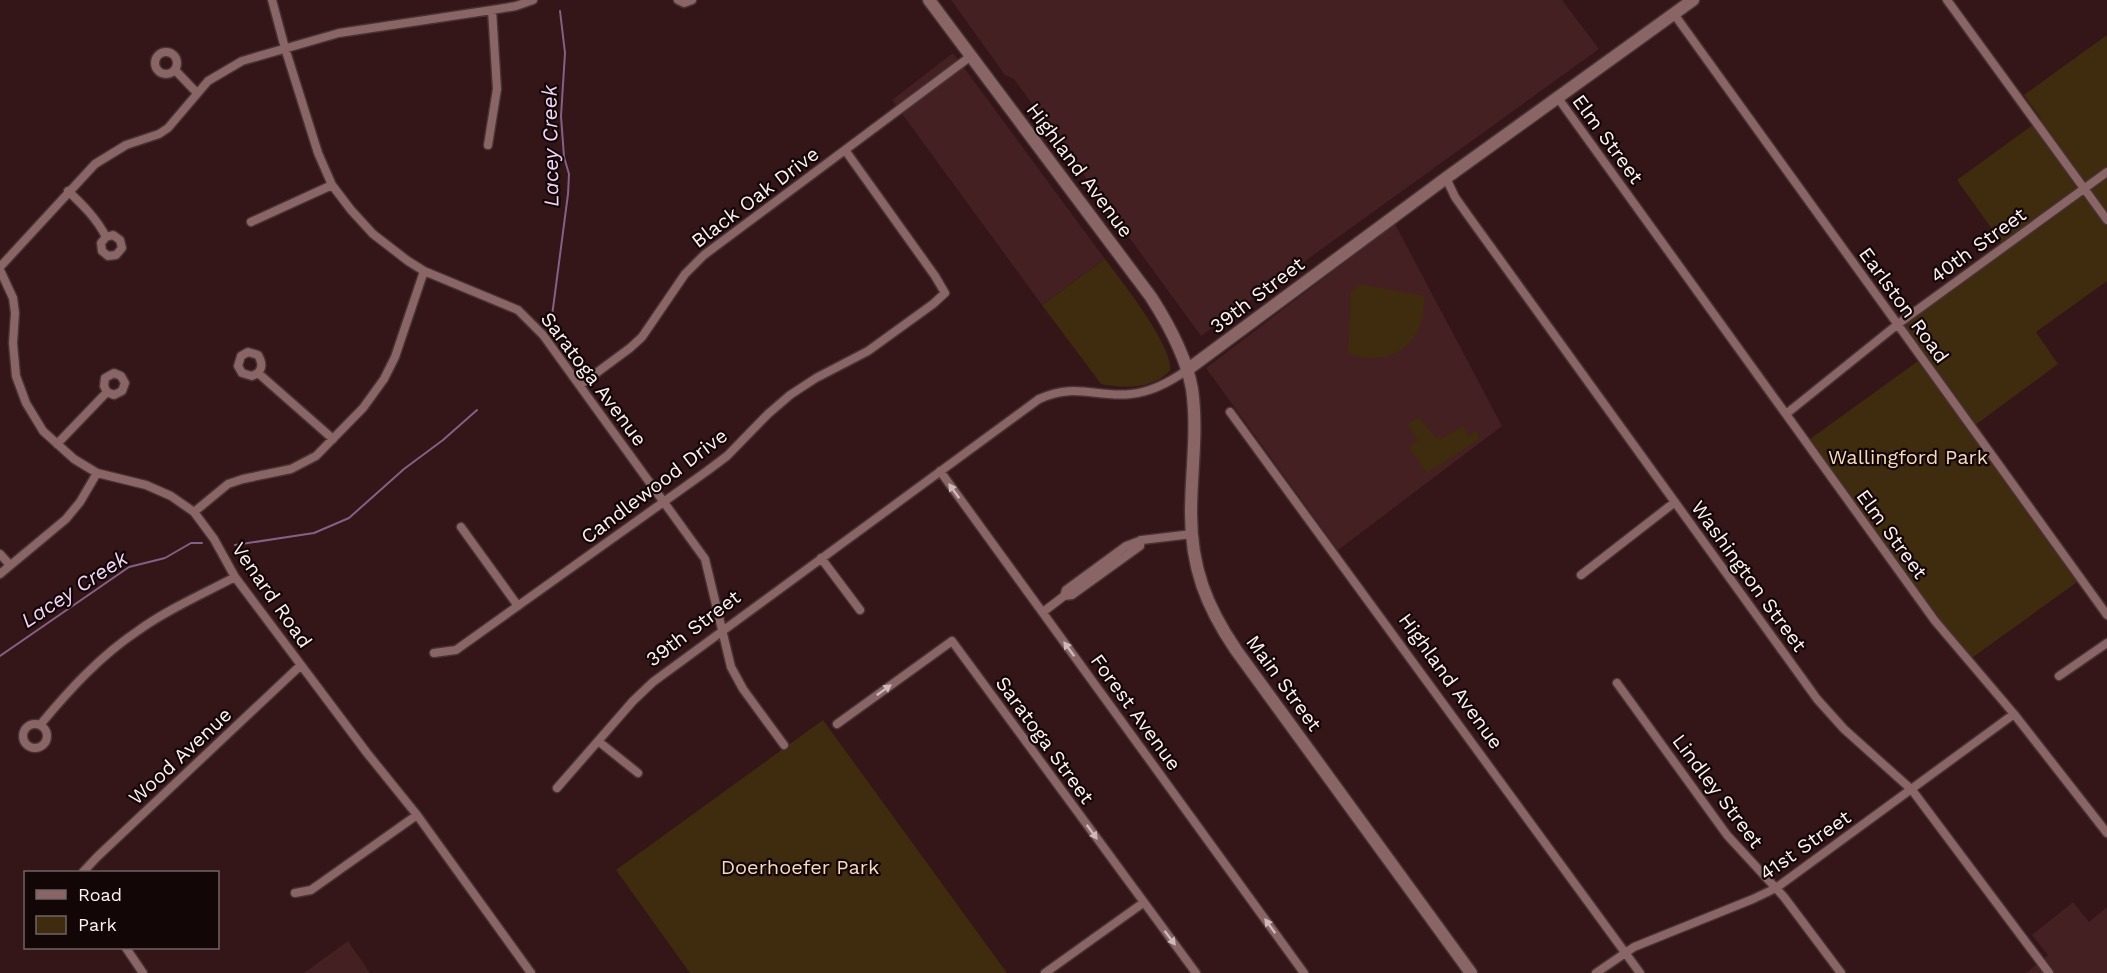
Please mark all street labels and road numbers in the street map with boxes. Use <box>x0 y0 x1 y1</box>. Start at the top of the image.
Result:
street label: Elm Street <box>1567 89 1649 189</box>
street label: Highland Avenue <box>1022 98 1138 242</box>
street label: Black Oak Drive <box>687 141 823 253</box>
street label: 40th Street <box>1925 202 2031 288</box>
street label: Earlston Road <box>1854 242 1954 368</box>
street label: 39th Street <box>1205 251 1309 338</box>
street label: Saratoga Avenue <box>536 307 652 451</box>
street label: Candlewood Drive <box>576 423 732 549</box>
street label: Elm Street <box>1851 484 1933 584</box>
street label: Washington Street <box>1686 496 1812 657</box>
street label: Venard Road <box>227 538 317 652</box>
street label: 39th Street <box>641 584 745 671</box>
street label: Highland Avenue <box>1394 608 1508 754</box>
street label: Main Street <box>1241 630 1327 736</box>
street label: Forest Avenue <box>1086 649 1186 775</box>
street label: Saratoga Street <box>991 672 1100 809</box>
street label: Wood Avenue <box>124 702 236 810</box>
street label: Lindley Street <box>1667 729 1769 853</box>
street label: 41st Street <box>1755 805 1856 885</box>

